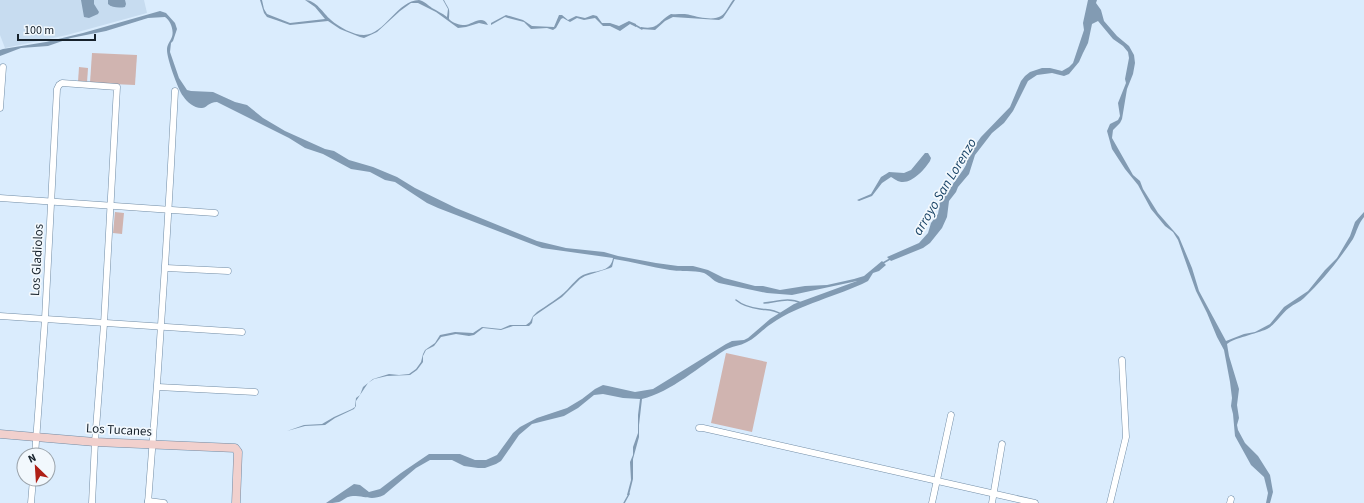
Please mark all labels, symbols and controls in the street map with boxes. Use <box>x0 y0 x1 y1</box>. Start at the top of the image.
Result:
scale bar <box>18 16 95 42</box>
text: 100 m <box>24 22 54 39</box>
water label: arroyo San Lorenzo <box>908 135 982 239</box>
street label: Los Gladiolos <box>26 223 48 297</box>
street label: Los Tucanes <box>86 419 153 441</box>
north arrow <box>16 447 56 487</box>
text: N <box>25 450 38 467</box>

